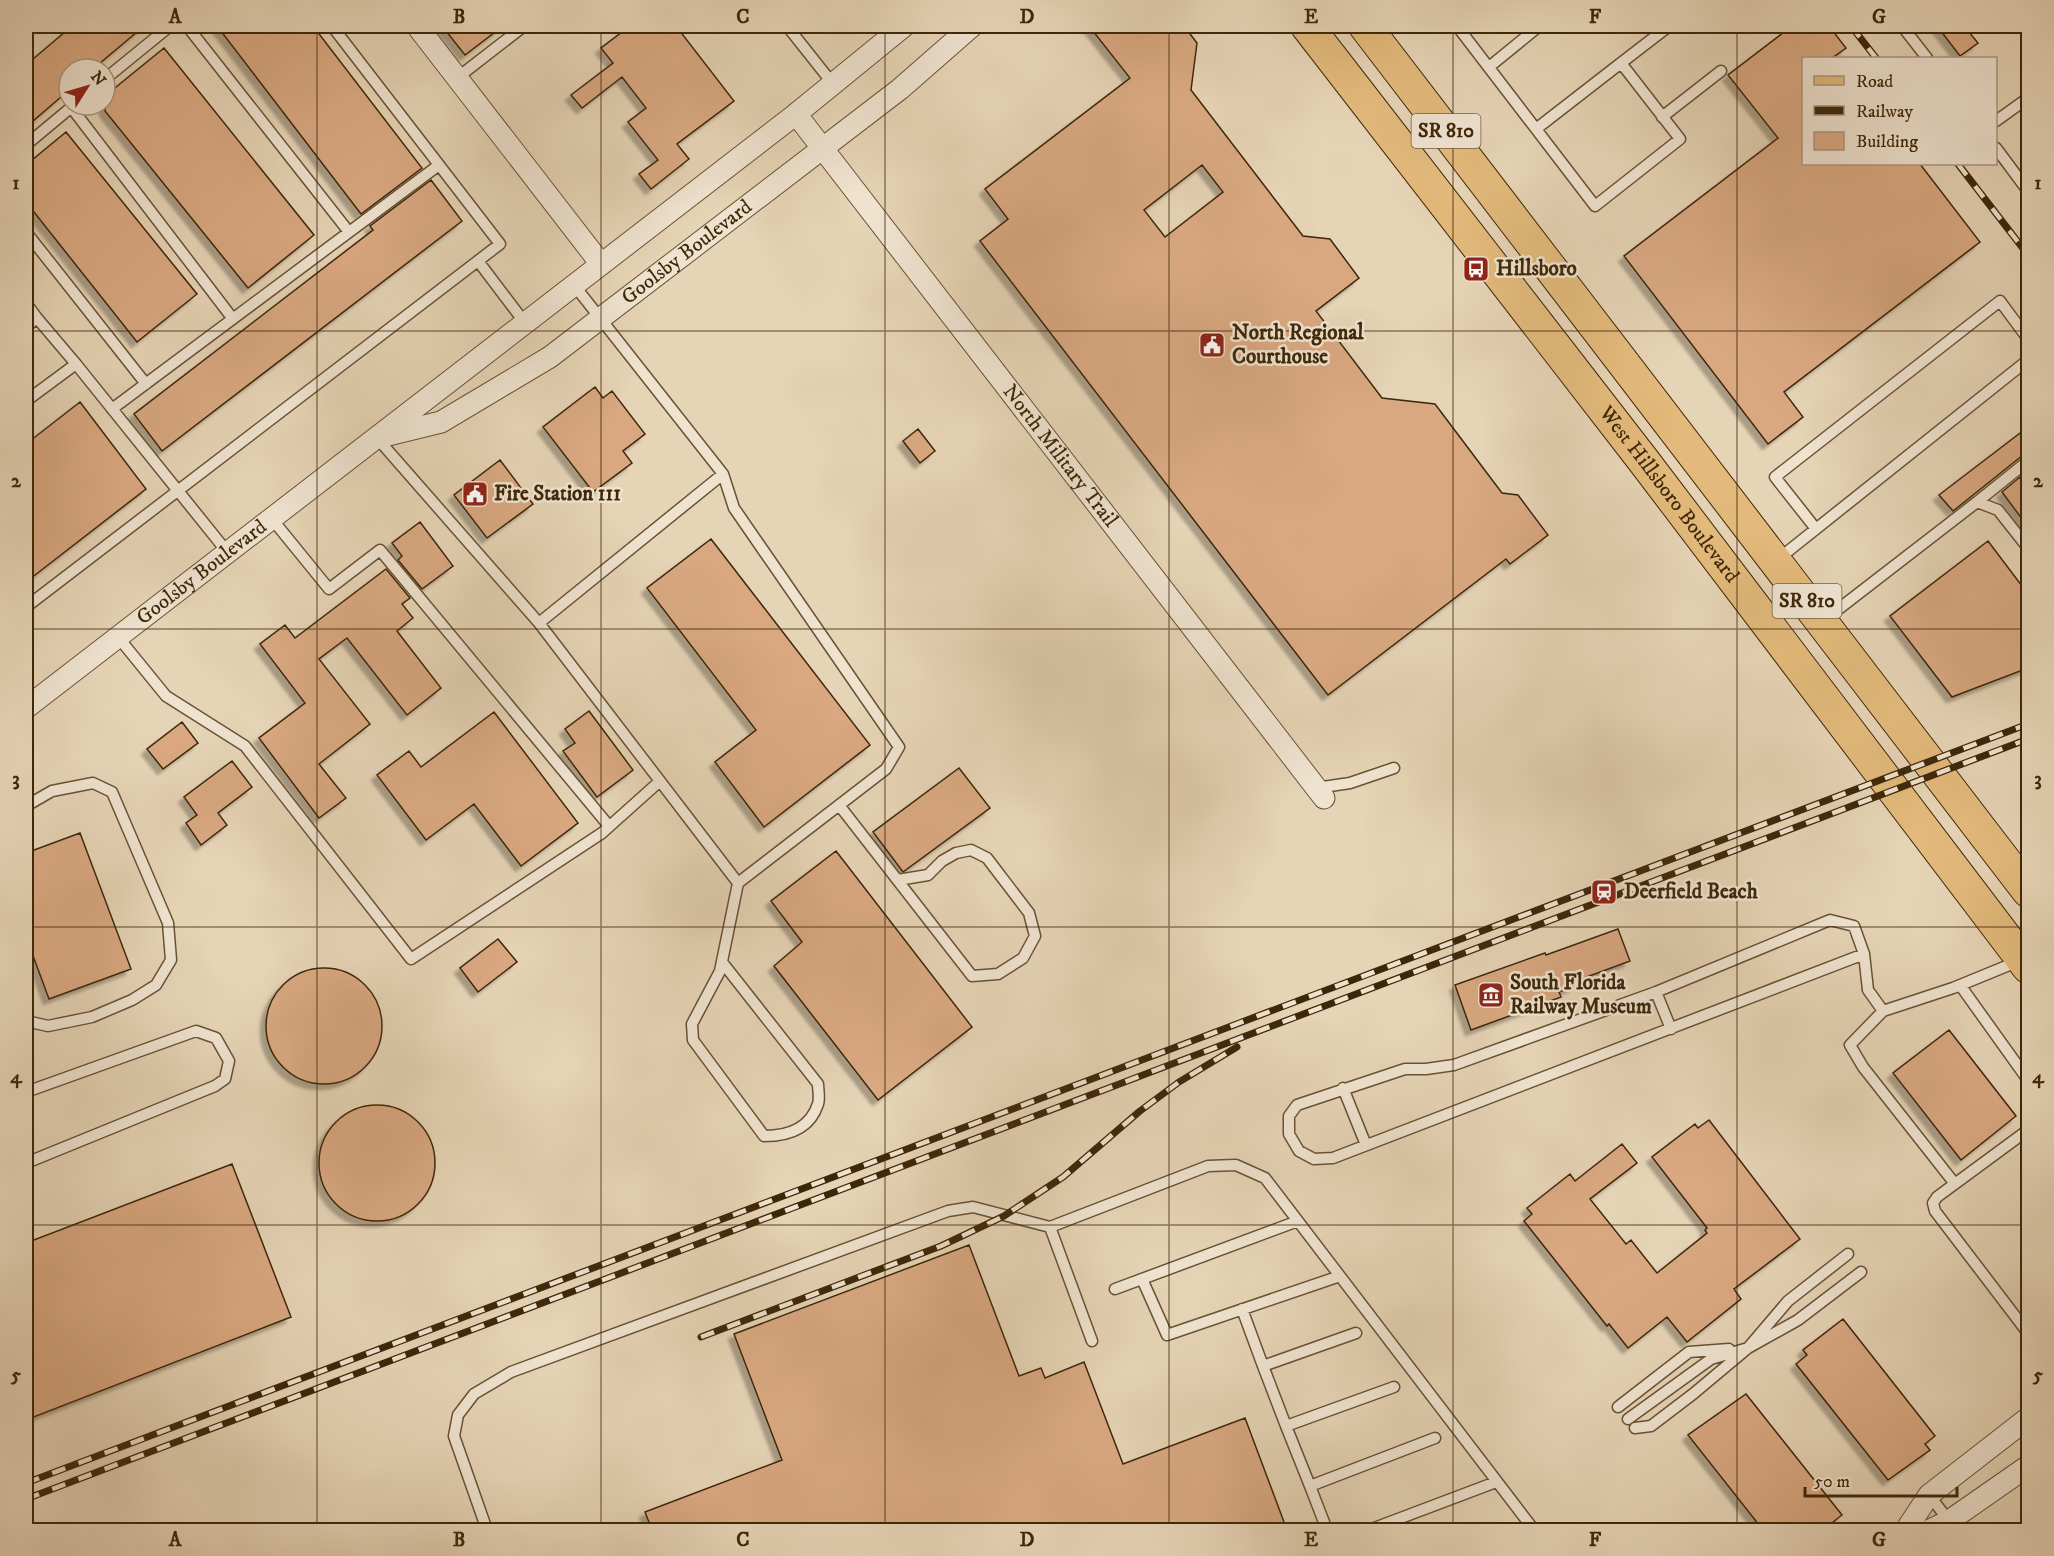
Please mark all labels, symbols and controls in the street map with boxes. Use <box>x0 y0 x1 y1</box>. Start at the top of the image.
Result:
text: A <box>168 5 183 30</box>
text: B <box>453 5 465 30</box>
text: C <box>736 5 750 30</box>
text: D <box>1020 5 1035 30</box>
text: E <box>1304 5 1318 30</box>
text: F <box>1589 5 1602 30</box>
text: G <box>1872 5 1886 30</box>
north arrow <box>57 57 117 117</box>
legend <box>1802 57 1997 165</box>
text: N <box>86 67 110 90</box>
text: Road <box>1856 71 1893 93</box>
text: Railway <box>1856 101 1914 123</box>
road number: SR 810 <box>1412 114 1480 148</box>
text: Building <box>1856 131 1918 153</box>
text: 1 <box>12 171 20 196</box>
text: 1 <box>2034 171 2042 196</box>
street label: Goolsby Boulevard <box>616 194 758 310</box>
bus stop icon: Hillsboro <box>1461 254 1491 284</box>
place label: Hillsboro <box>1496 256 1577 282</box>
place label: North Regional Courthouse <box>1232 320 1364 370</box>
public building icon: North Regional Courthouse <box>1197 330 1227 360</box>
street label: North Military Trail <box>997 379 1124 533</box>
street label: West Hillsboro Boulevard <box>1593 400 1745 588</box>
text: 2 <box>11 469 22 494</box>
text: 2 <box>2033 469 2044 494</box>
public building icon: Fire Station 111 <box>460 479 490 509</box>
place label: Fire Station 111 <box>494 481 621 507</box>
street label: Goolsby Boulevard <box>131 514 273 631</box>
road number: SR 810 <box>1772 584 1842 618</box>
text: 3 <box>12 767 20 792</box>
text: 3 <box>2034 767 2042 792</box>
station icon: Deerfield Beach <box>1589 877 1619 907</box>
place label: Deerfield Beach <box>1624 879 1759 905</box>
place label: South Florida Railway Museum <box>1510 970 1652 1020</box>
museum icon: South Florida Railway Museum <box>1476 980 1506 1010</box>
text: 4 <box>10 1065 23 1090</box>
text: 4 <box>2032 1065 2045 1090</box>
text: 5 <box>10 1363 21 1388</box>
text: 5 <box>2032 1363 2043 1388</box>
scale bar <box>1805 1460 1956 1498</box>
text: 50 m <box>1814 1471 1850 1493</box>
text: A <box>168 1528 183 1553</box>
text: B <box>453 1528 465 1553</box>
text: C <box>736 1528 750 1553</box>
text: D <box>1020 1528 1035 1553</box>
text: E <box>1304 1528 1318 1553</box>
text: F <box>1589 1528 1602 1553</box>
text: G <box>1872 1528 1886 1553</box>

